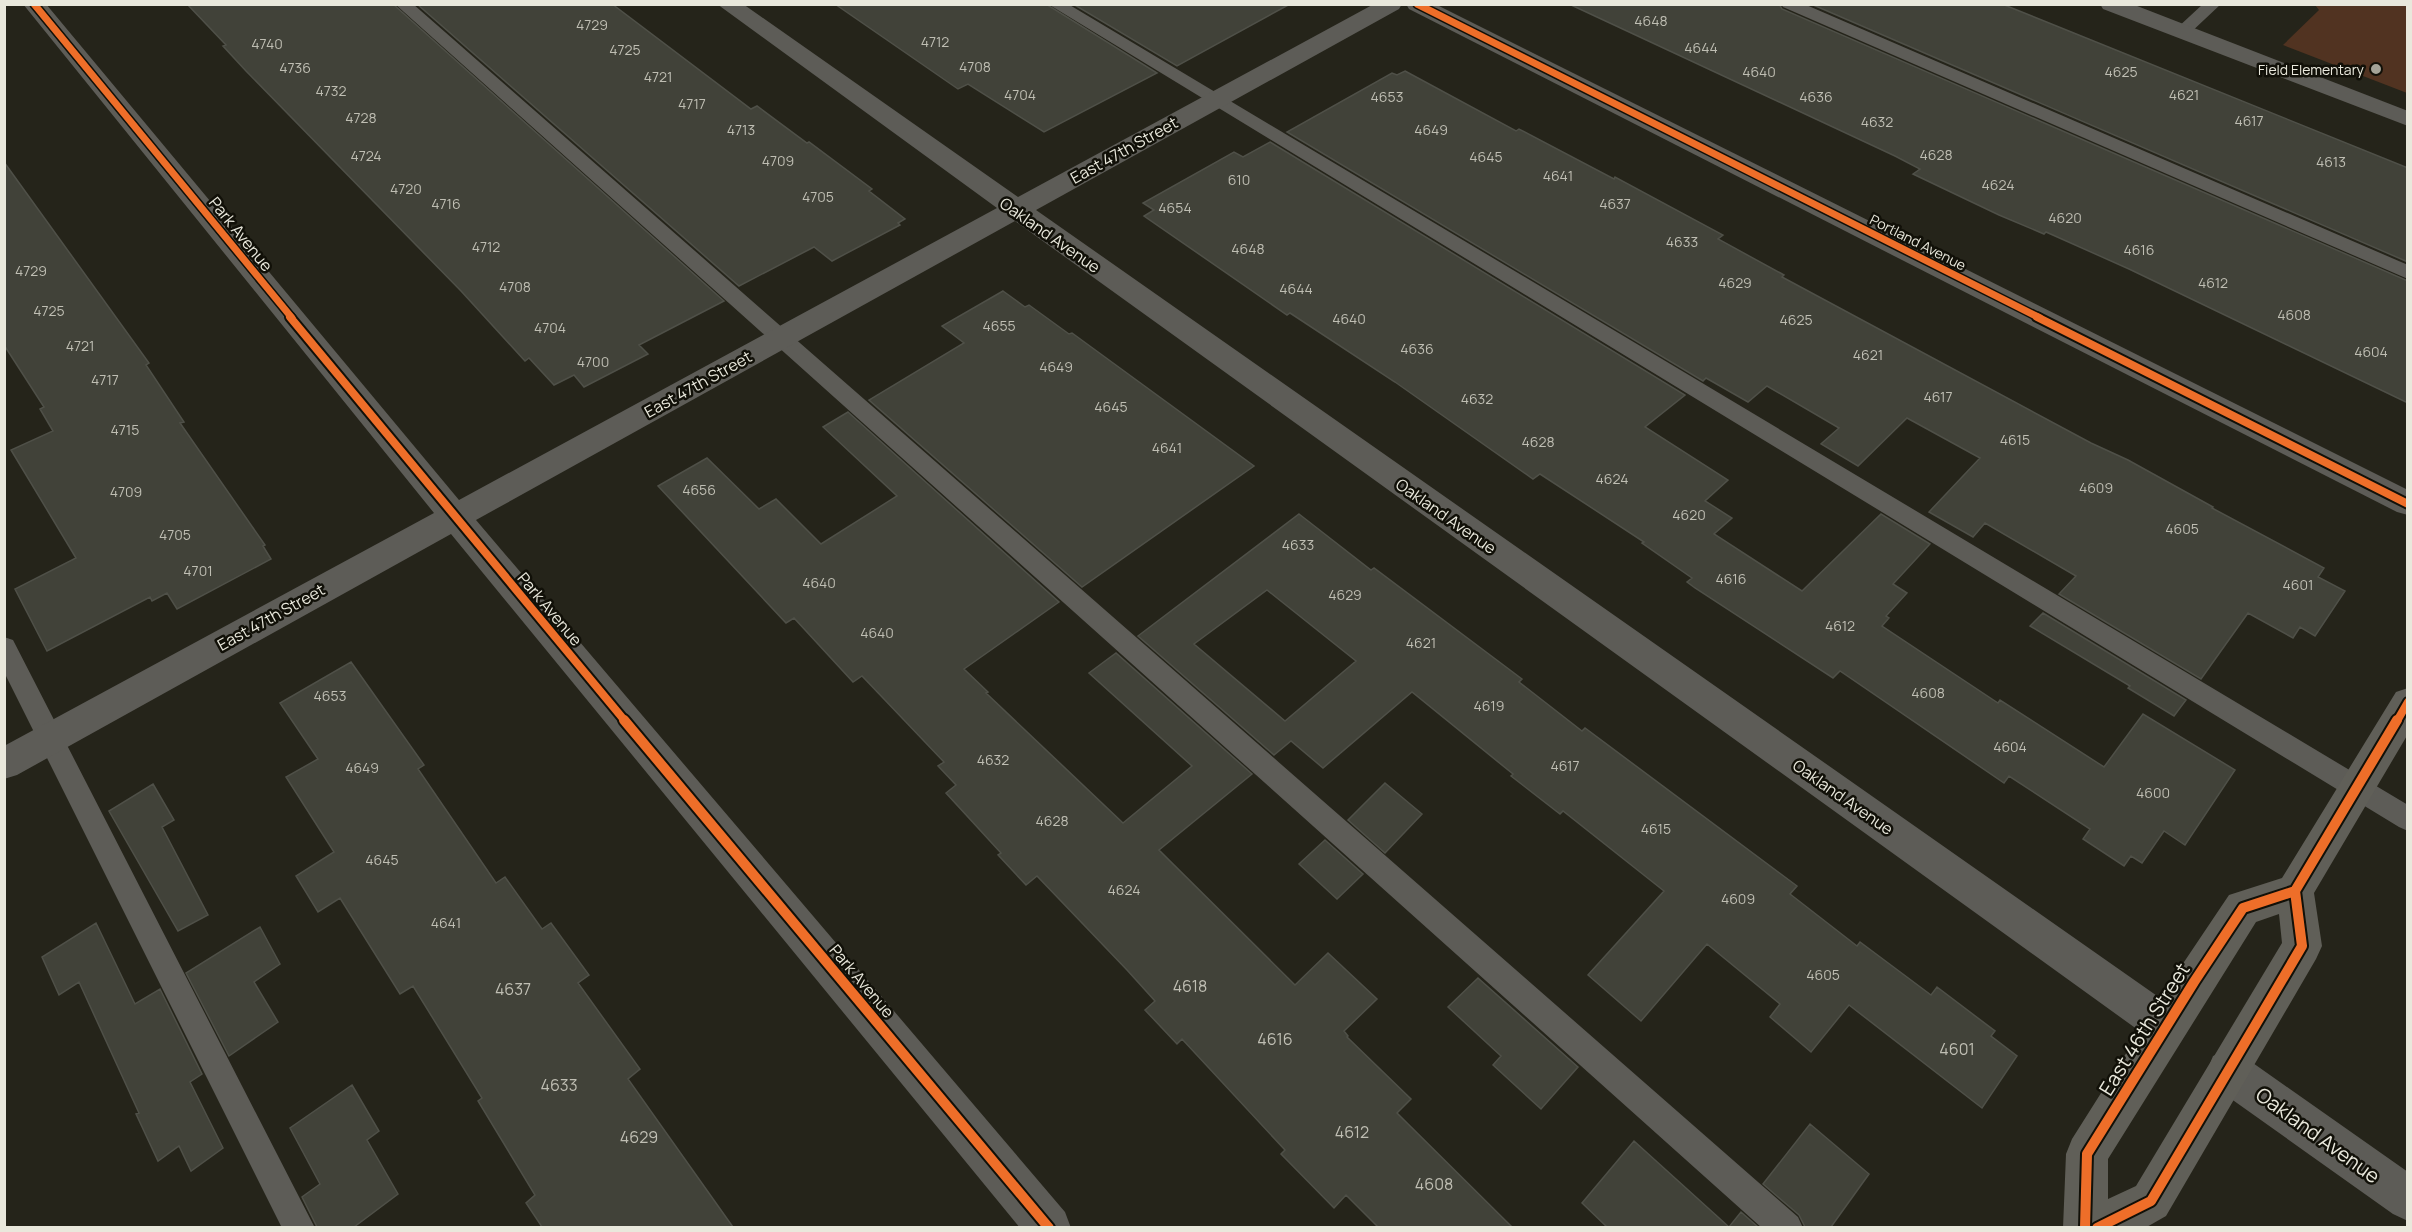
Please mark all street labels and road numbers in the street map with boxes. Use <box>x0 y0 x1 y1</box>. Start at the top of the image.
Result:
street label: East 47th Street <box>1066 111 1182 189</box>
street label: Park Avenue <box>204 192 278 276</box>
street label: Oakland Avenue <box>995 192 1105 278</box>
street label: Portland Avenue <box>1867 210 1969 274</box>
street label: East 47th Street <box>640 345 756 423</box>
street label: Oakland Avenue <box>1391 473 1501 559</box>
street label: Park Avenue <box>513 568 587 650</box>
street label: East 47th Street <box>213 578 329 656</box>
street label: Oakland Avenue <box>1788 754 1898 840</box>
street label: Park Avenue <box>825 940 899 1022</box>
street label: East 46th Street <box>2092 957 2196 1101</box>
street label: Oakland Avenue <box>2250 1081 2386 1189</box>

